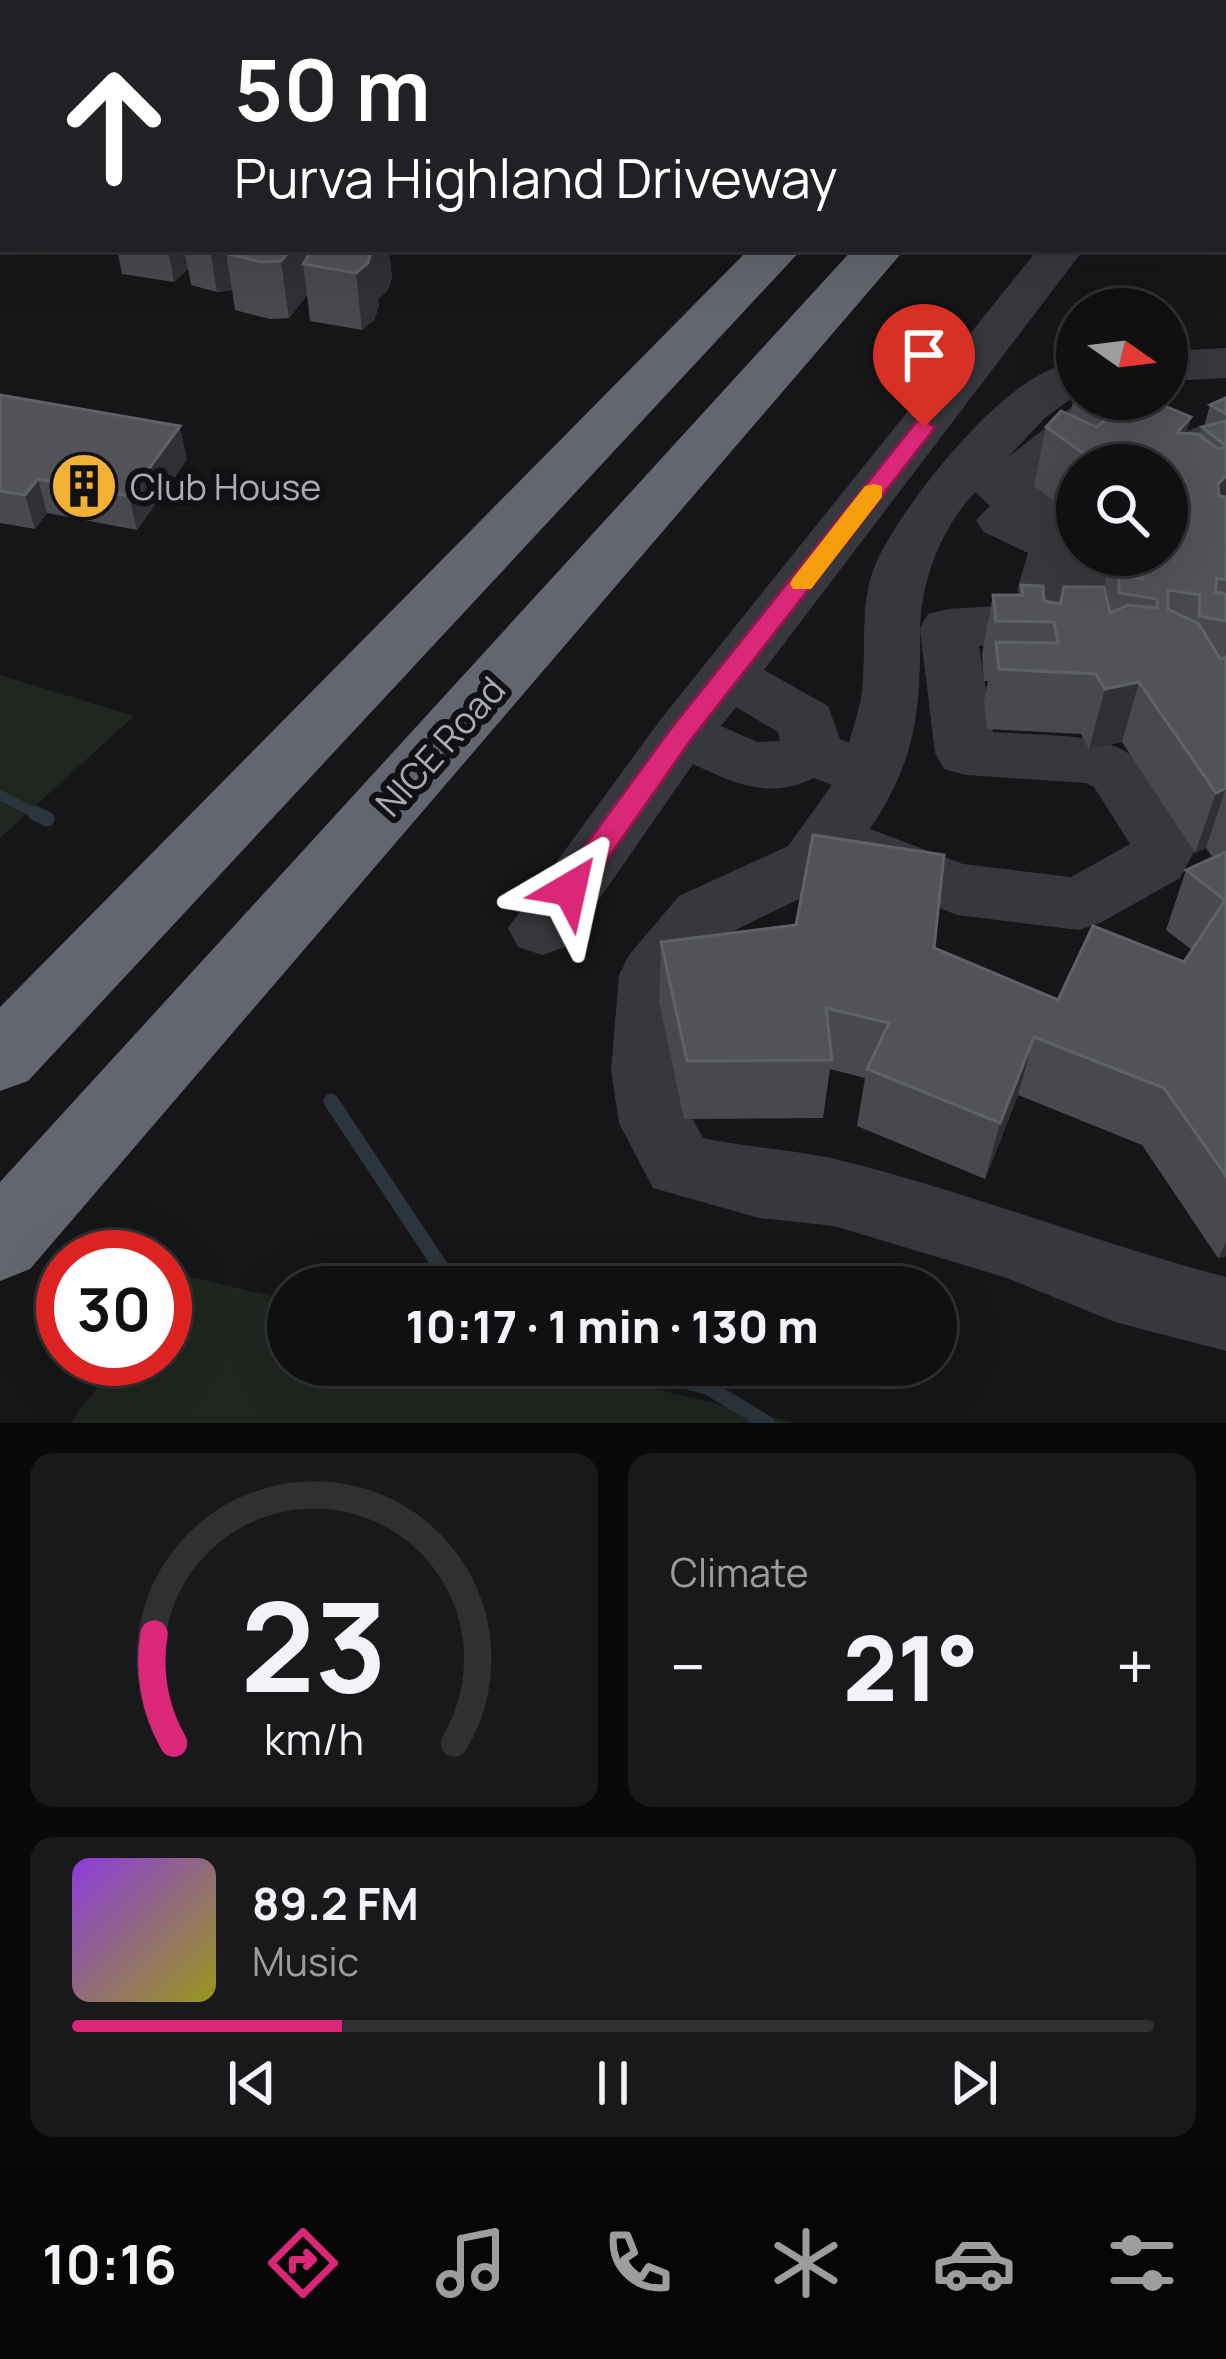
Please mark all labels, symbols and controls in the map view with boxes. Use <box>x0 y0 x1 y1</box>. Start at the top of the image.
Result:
text: 50 m <box>234 31 431 146</box>
icon: ahead <box>36 48 192 204</box>
text: Purva Highland Driveway <box>234 140 838 214</box>
north arrow <box>1056 288 1188 420</box>
map controls <box>1056 288 1188 576</box>
pin <box>873 304 975 427</box>
icon: arrive <box>891 322 957 388</box>
button: search <box>1056 444 1188 576</box>
building icon: Club House <box>49 451 119 521</box>
place label: Club House <box>130 462 321 511</box>
street label: NICE Road <box>364 666 516 826</box>
position arrow <box>507 826 633 952</box>
speed limit sign: 30 <box>36 1230 192 1386</box>
text: 10:17 · 1 min · 130 m <box>405 1295 819 1357</box>
text: Climate <box>670 1545 809 1599</box>
text: 23 <box>241 1559 387 1729</box>
text: 21° <box>843 1605 979 1728</box>
text: − <box>670 1621 706 1711</box>
text: + <box>1116 1621 1154 1711</box>
text: km/h <box>264 1709 364 1768</box>
text: 89.2 FM <box>252 1872 419 1934</box>
text: Music <box>252 1934 359 1988</box>
icon: previous <box>219 2050 285 2116</box>
icon: pause <box>580 2050 646 2116</box>
icon: next <box>941 2050 1007 2116</box>
icon: directions <box>261 2221 345 2305</box>
icon: music <box>429 2221 513 2305</box>
icon: phone <box>596 2221 680 2305</box>
icon: climate <box>764 2221 848 2305</box>
icon: car <box>932 2221 1016 2305</box>
icon: filters <box>1100 2221 1184 2305</box>
text: 10:16 <box>42 2226 177 2300</box>

